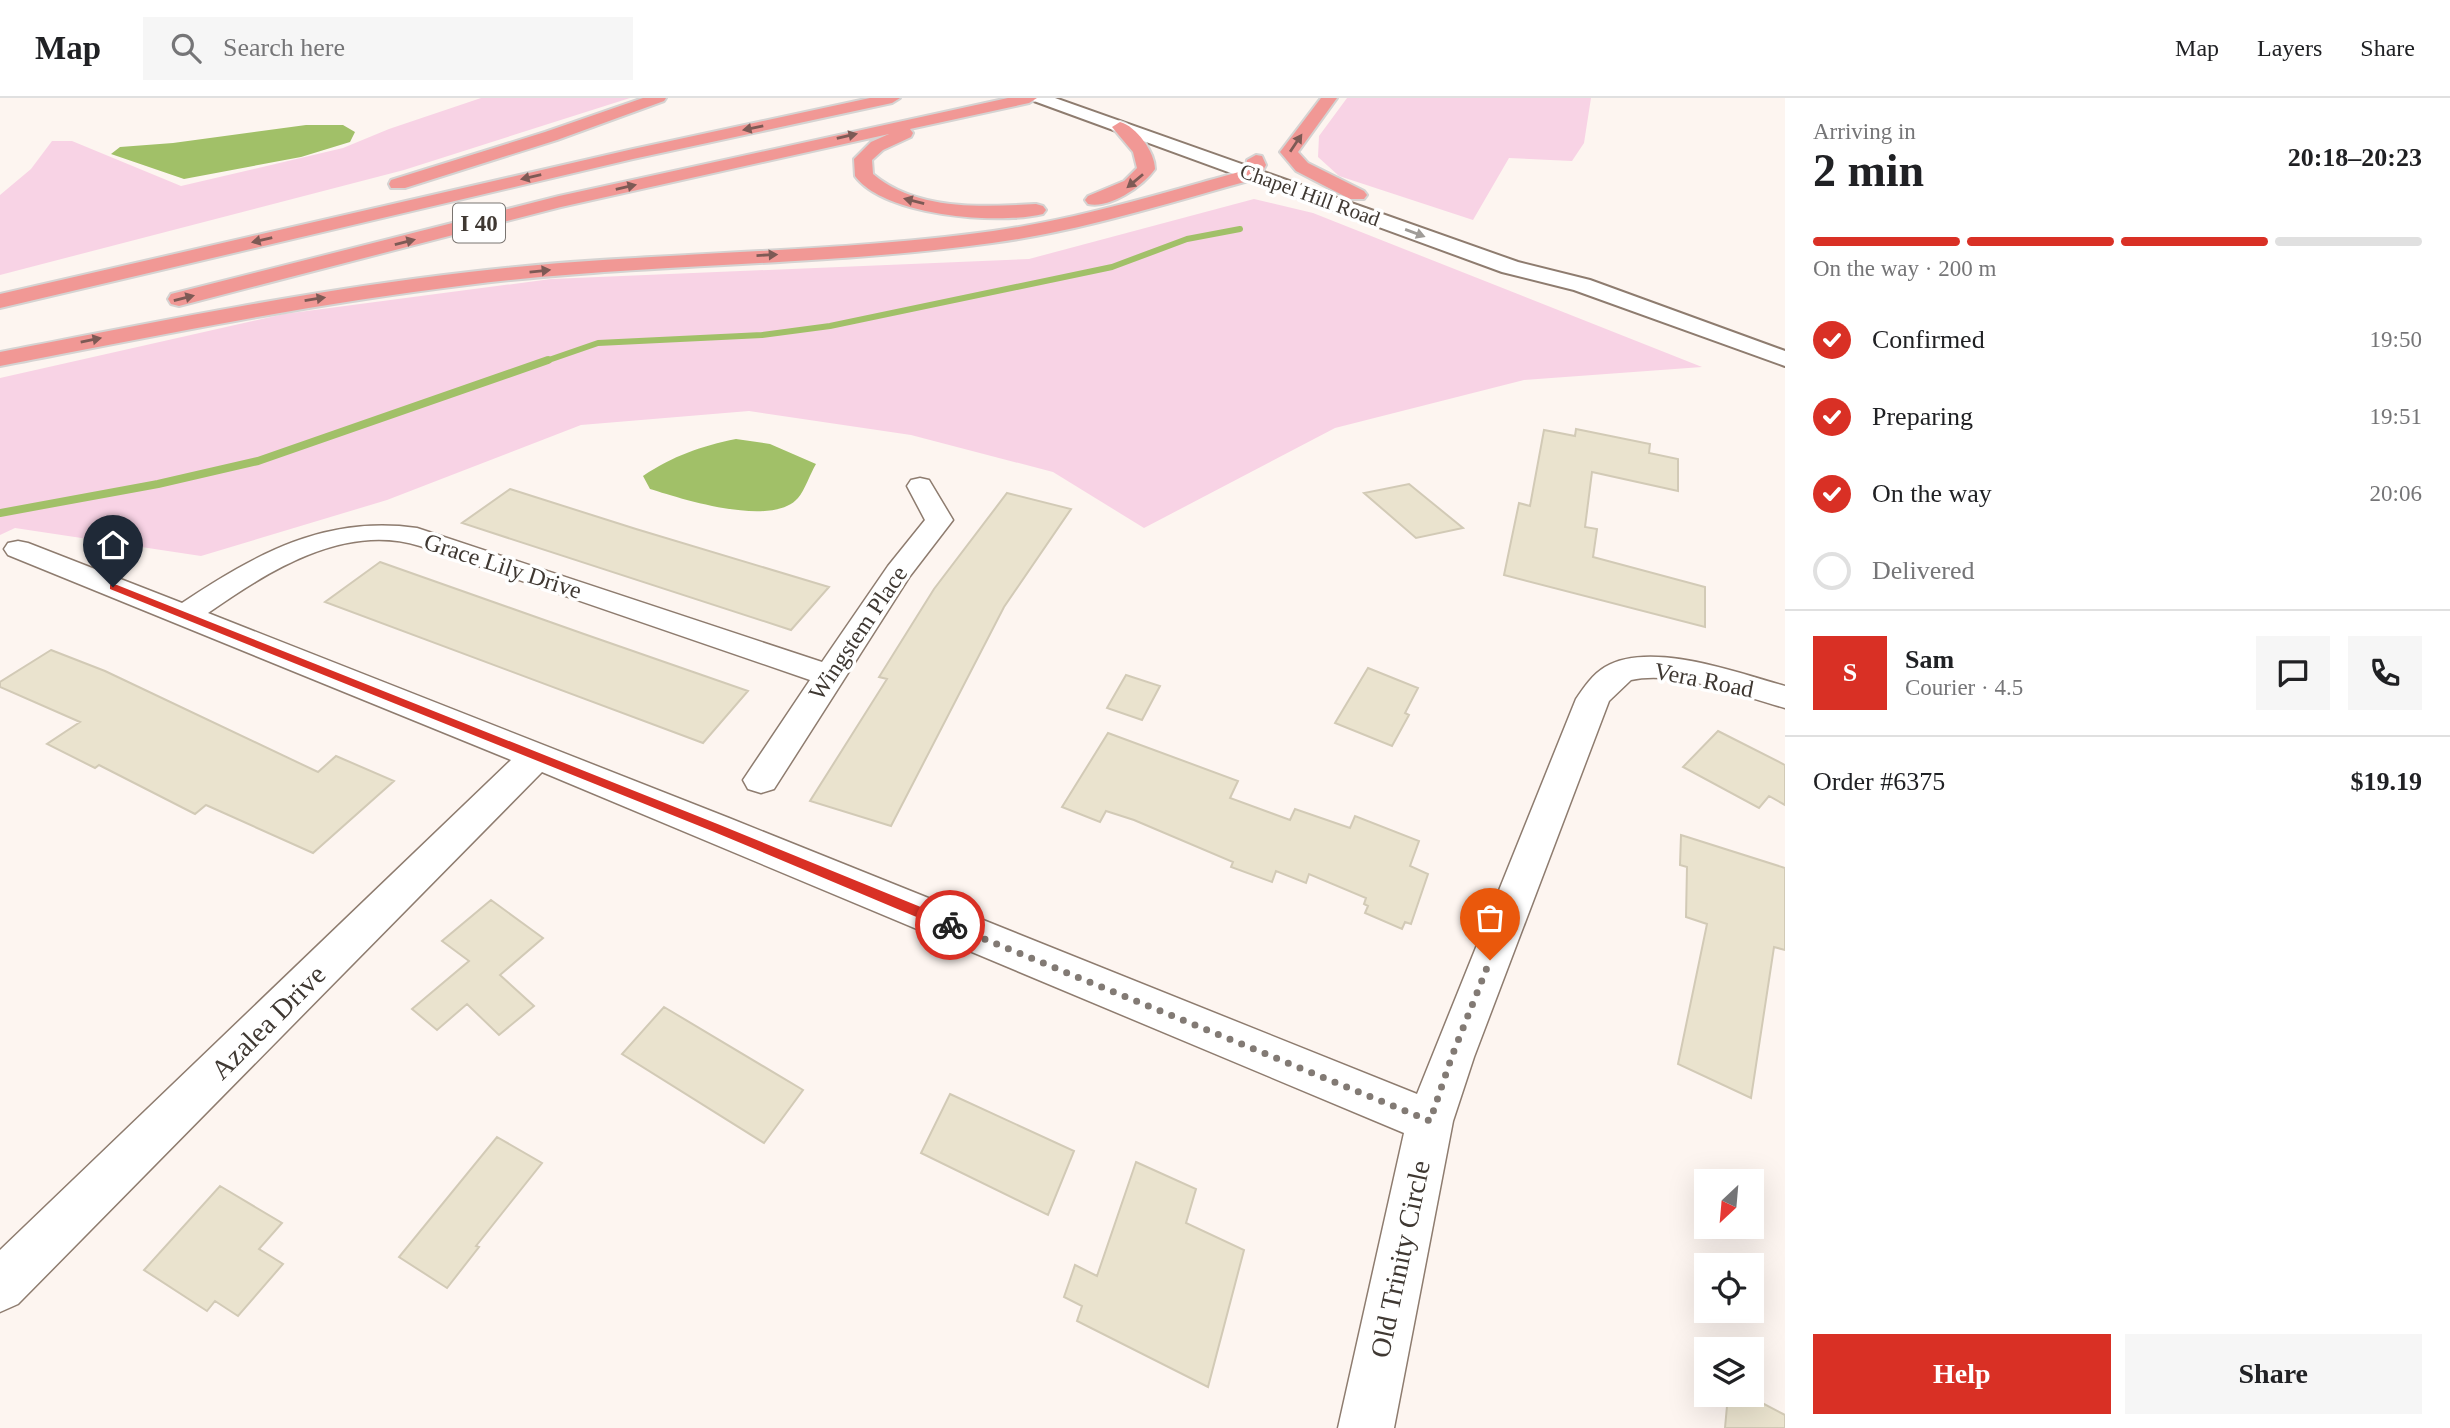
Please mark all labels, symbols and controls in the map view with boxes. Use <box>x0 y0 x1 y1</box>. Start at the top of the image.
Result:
search box <box>143 17 633 80</box>
icon: search <box>167 29 205 67</box>
text: Map <box>35 30 101 66</box>
text: Search here <box>223 33 345 62</box>
text: Map <box>2175 35 2219 61</box>
text: Layers <box>2257 35 2322 61</box>
text: Share <box>2360 35 2415 61</box>
text: Arriving in <box>1813 119 1916 144</box>
one-way arrow <box>742 122 764 133</box>
one-way arrow <box>837 131 859 142</box>
one-way arrow <box>1289 134 1303 152</box>
text: 20:18–20:23 <box>2288 143 2422 172</box>
text: 2 min <box>1813 145 1924 196</box>
street label: Chapel Hill Road <box>1237 159 1384 232</box>
one-way arrow <box>520 172 542 183</box>
one-way arrow <box>1126 173 1144 188</box>
one-way arrow <box>615 181 637 192</box>
one-way arrow <box>903 195 925 206</box>
road number: I 40 <box>453 204 505 242</box>
one-way arrow <box>1405 228 1426 239</box>
one-way arrow <box>251 235 273 246</box>
one-way arrow <box>394 236 416 247</box>
one-way arrow <box>756 249 778 260</box>
text: On the way · 200 m <box>1813 256 1996 281</box>
one-way arrow <box>530 265 552 276</box>
one-way arrow <box>173 292 195 303</box>
one-way arrow <box>304 294 326 305</box>
icon: check <box>1813 321 1851 359</box>
text: Confirmed <box>1872 325 1985 354</box>
text: 19:50 <box>2370 327 2422 352</box>
one-way arrow <box>80 335 102 346</box>
icon: check <box>1813 398 1851 436</box>
text: Preparing <box>1872 402 1973 431</box>
text: 19:51 <box>2370 404 2422 429</box>
icon: check <box>1813 475 1851 513</box>
text: On the way <box>1872 479 1992 508</box>
text: 20:06 <box>2370 481 2422 506</box>
pin <box>83 515 143 587</box>
icon: home <box>94 526 132 564</box>
street label: Grace Lily Drive <box>421 528 585 604</box>
text: Delivered <box>1872 556 1975 585</box>
street label: Wingstem Place <box>804 561 912 705</box>
button: chat <box>2256 636 2330 710</box>
button: phone <box>2348 636 2422 710</box>
text: Sam <box>1905 645 1954 674</box>
street label: Vera Road <box>1652 658 1756 702</box>
text: S <box>1843 658 1857 687</box>
text: Courier · 4.5 <box>1905 675 2023 700</box>
text: Order #6375 <box>1813 767 1945 796</box>
text: $19.19 <box>2351 767 2422 796</box>
pin <box>1460 888 1520 960</box>
courier <box>915 890 985 960</box>
icon: bag <box>1471 899 1509 937</box>
icon: bike <box>931 906 969 944</box>
street label: Azalea Drive <box>205 959 331 1085</box>
street label: Old Trinity Circle <box>1364 1158 1436 1360</box>
north arrow <box>1694 1169 1764 1239</box>
map controls <box>1694 1169 1764 1407</box>
button: locate <box>1694 1253 1764 1323</box>
button: Help <box>1813 1334 2111 1414</box>
button: Share <box>2125 1334 2422 1414</box>
button: layers <box>1694 1337 1764 1407</box>

